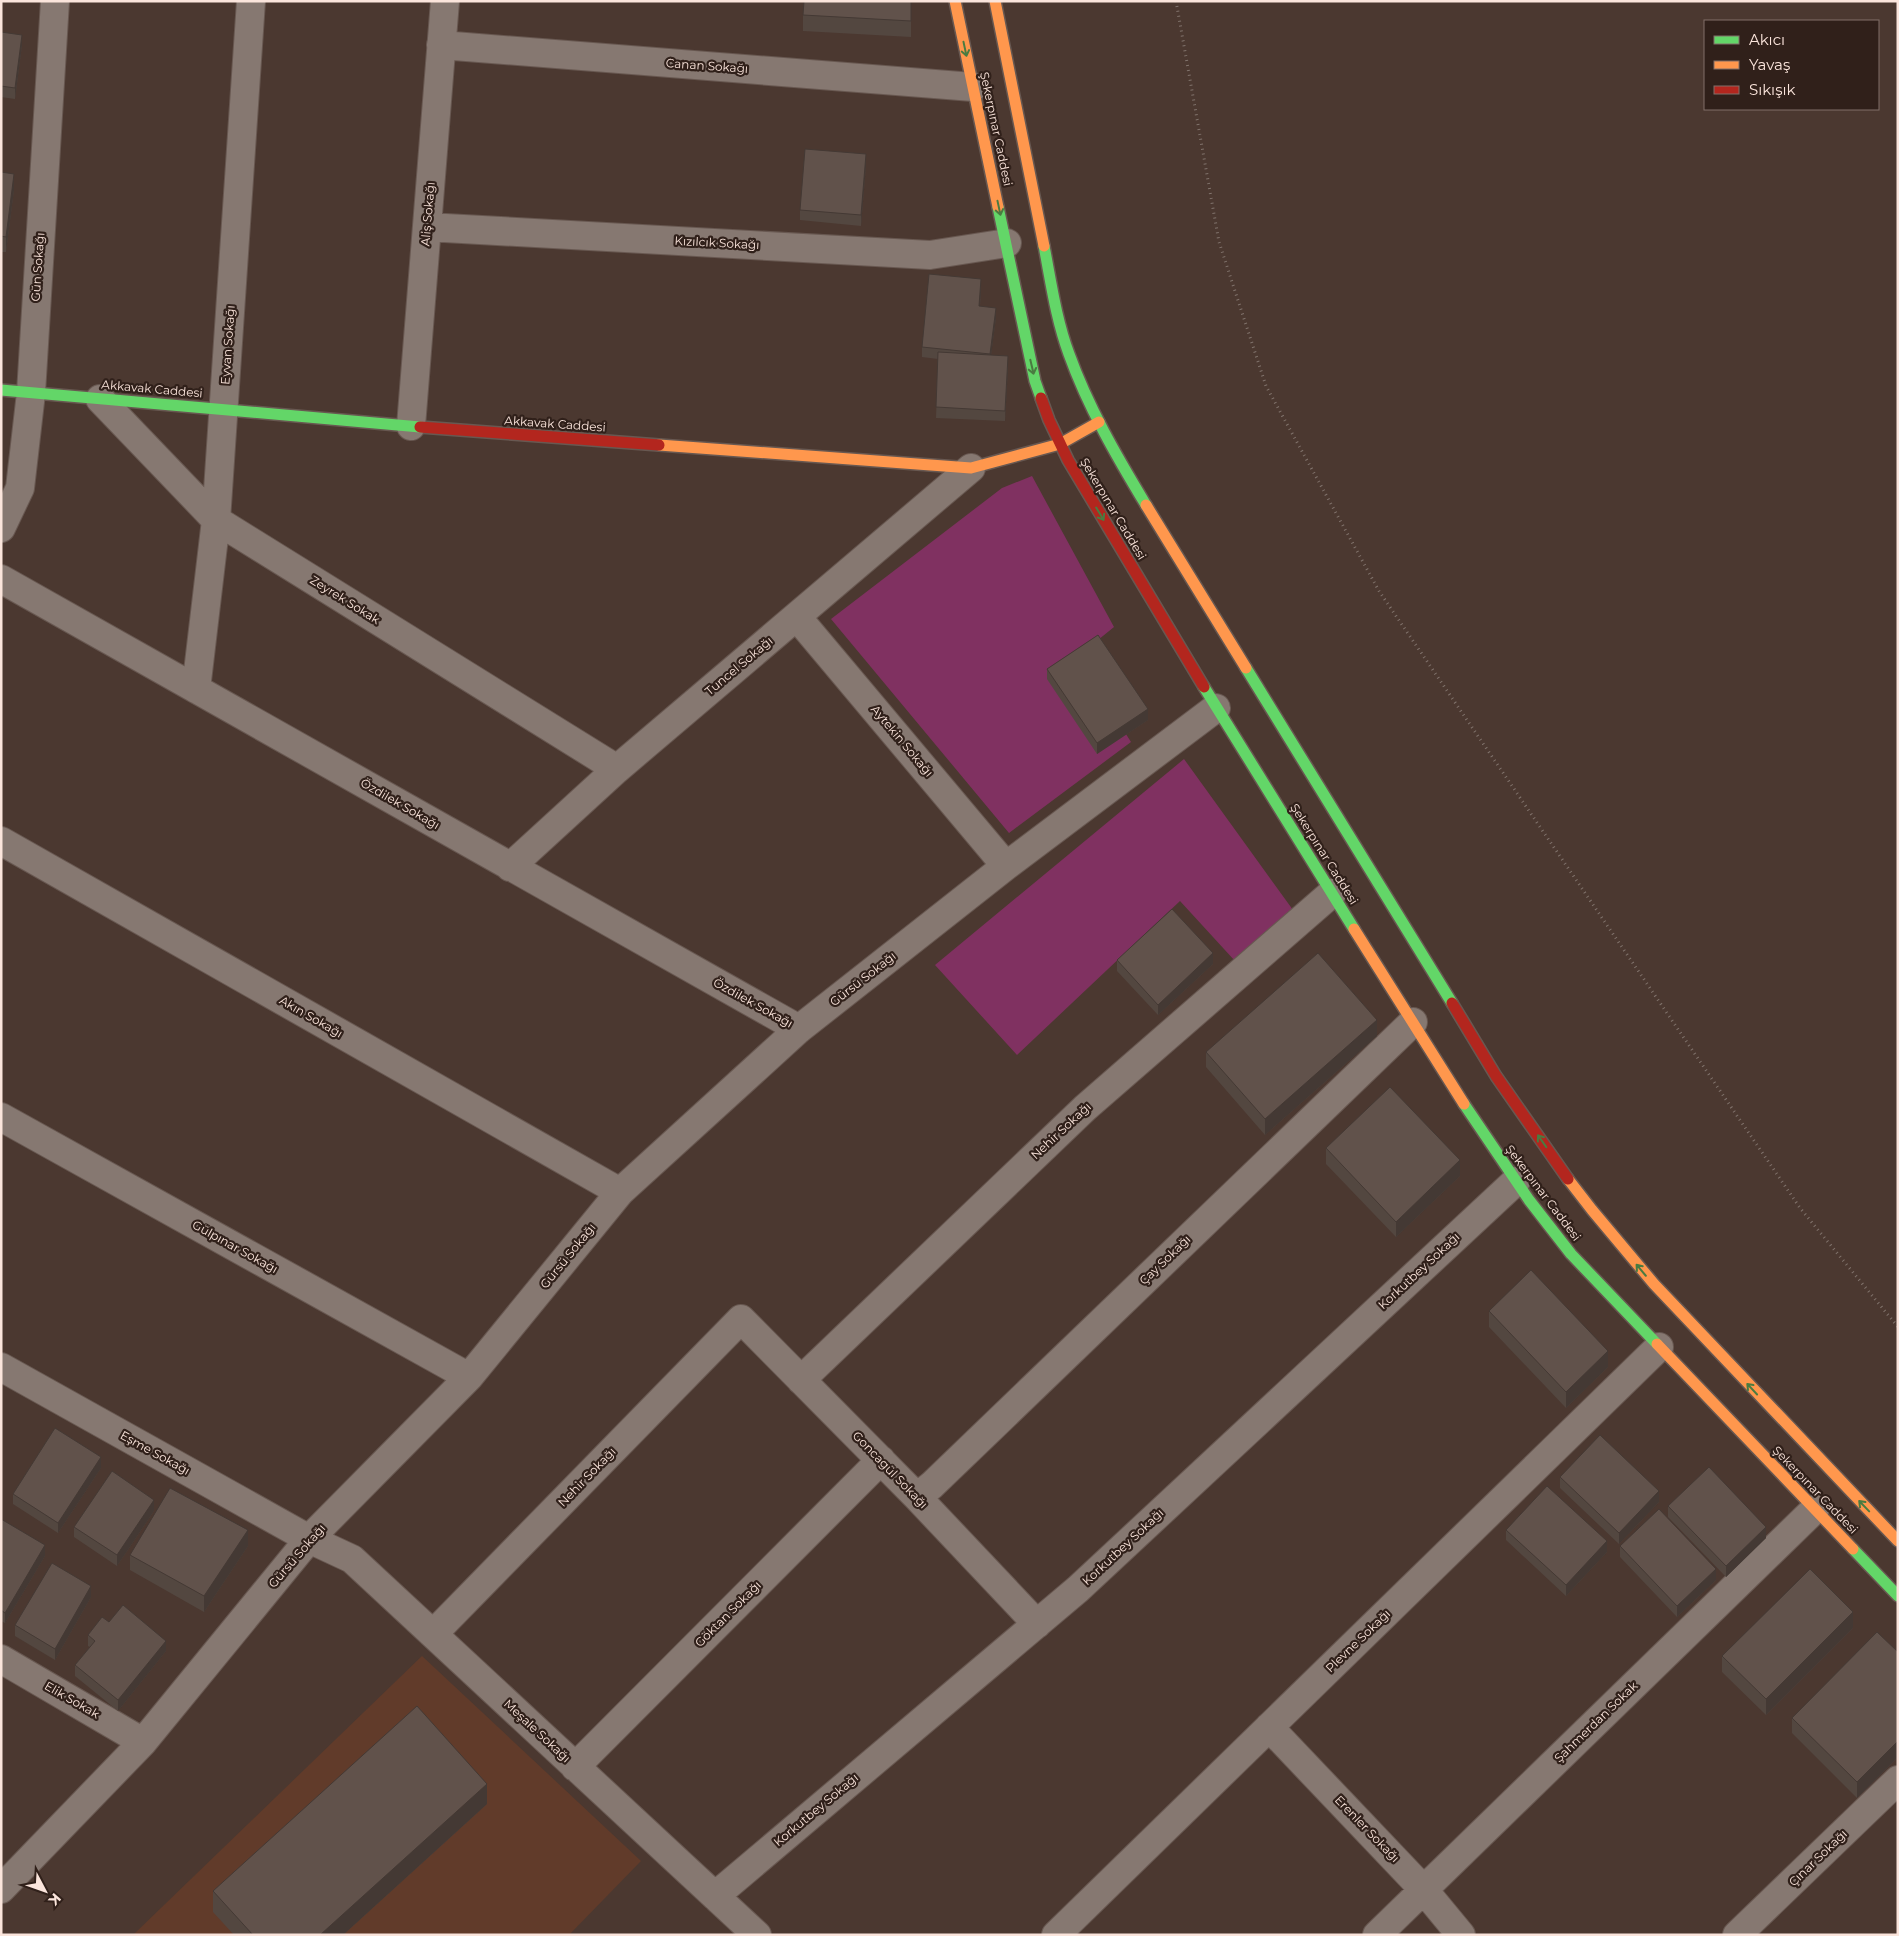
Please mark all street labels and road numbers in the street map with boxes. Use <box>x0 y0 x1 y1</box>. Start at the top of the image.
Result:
street label: Canan Sokağı <box>665 55 749 76</box>
street label: Şekerpınar Caddesi <box>977 71 1016 187</box>
street label: Aliş Sokağı <box>417 181 438 247</box>
street label: Gün Sokağı <box>28 232 47 302</box>
street label: Kızılcık Sokağı <box>674 233 760 252</box>
street label: Eyvan Sokağı <box>217 305 238 385</box>
street label: Akkavak Caddesi <box>101 377 203 400</box>
street label: Akkavak Caddesi <box>504 412 606 435</box>
street label: Şekerpınar Caddesi <box>1077 455 1150 562</box>
street label: Zeyrek Sokak <box>307 572 384 627</box>
street label: Tuncel Sokağı <box>702 633 776 698</box>
street label: Aytekin Sokağı <box>868 702 937 780</box>
street label: Özdilek Sokağı <box>358 775 442 832</box>
street label: Şekerpınar Caddesi <box>1287 801 1362 907</box>
street label: Gürsü Sokağı <box>827 948 899 1009</box>
street label: Özdilek Sokağı <box>711 974 796 1031</box>
street label: Akın Sokağı <box>277 992 346 1041</box>
street label: Nehir Sokağı <box>1027 1099 1094 1162</box>
street label: Şekerpınar Caddesi <box>1502 1142 1584 1244</box>
street label: Gülpınar Sokağı <box>190 1217 281 1276</box>
street label: Gürsü Sokağı <box>537 1220 599 1291</box>
street label: Korkutbey Sokağı <box>1375 1229 1463 1312</box>
street label: Çay Sokağı <box>1136 1232 1193 1288</box>
street label: Eşme Sokağı <box>118 1427 193 1478</box>
street label: Goncagül Sokağı <box>850 1428 931 1512</box>
street label: Şekerpınar Caddesi <box>1770 1443 1861 1537</box>
street label: Nehir Sokağı <box>555 1444 619 1509</box>
street label: Korkutbey Sokağı <box>1079 1505 1167 1588</box>
street label: Gürsü Sokağı <box>265 1521 328 1591</box>
street label: Göktan Sokağı <box>691 1577 764 1650</box>
street label: Plevne Sokağı <box>1322 1606 1393 1675</box>
street label: Elik Sokak <box>42 1678 103 1722</box>
street label: Şahmerdan Sokak <box>1551 1678 1641 1765</box>
street label: Meşale Sokağı <box>501 1696 574 1765</box>
street label: Korkutbey Sokağı <box>770 1770 861 1849</box>
street label: Erenler Sokağı <box>1332 1792 1403 1865</box>
street label: Çınar Sokağı <box>1785 1826 1850 1889</box>

